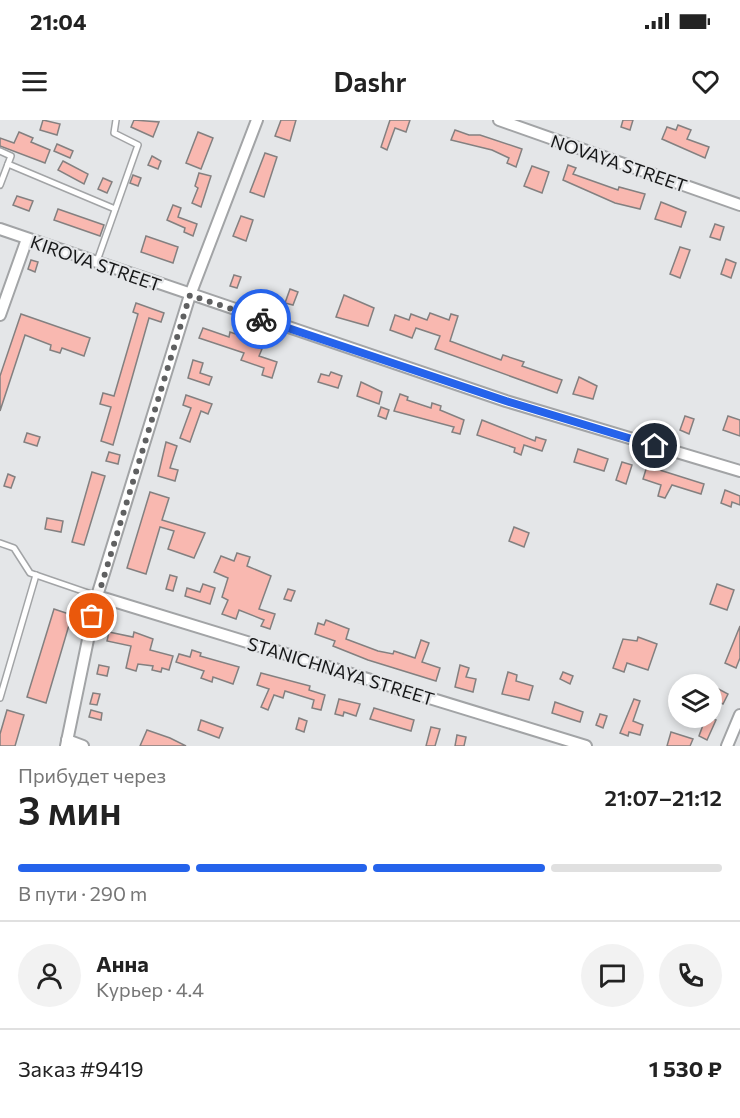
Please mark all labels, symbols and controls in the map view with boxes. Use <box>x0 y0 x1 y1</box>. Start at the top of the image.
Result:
text: 21:04 <box>30 8 86 35</box>
icon: menu <box>18 65 51 98</box>
text: Dashr <box>333 65 407 98</box>
icon: heart <box>689 65 722 98</box>
street label: NOVAYA STREET <box>548 129 690 197</box>
street label: KIROVA STREET <box>28 230 164 296</box>
courier <box>231 289 291 349</box>
icon: bike <box>245 303 278 336</box>
pin <box>629 420 680 471</box>
icon: home <box>638 429 671 462</box>
pin <box>66 590 117 641</box>
icon: bag <box>75 599 108 632</box>
street label: STANICHNAYA STREET <box>245 632 437 710</box>
map controls <box>668 674 722 728</box>
button: layers <box>668 674 722 728</box>
text: Прибудет через <box>18 763 166 787</box>
text: 21:07–21:12 <box>605 784 722 811</box>
text: 3 мин <box>18 785 122 833</box>
text: В пути · 290 m <box>18 881 147 905</box>
button: person <box>18 944 81 1007</box>
button: chat <box>581 944 644 1007</box>
button: phone <box>659 944 722 1007</box>
text: Анна <box>96 950 149 977</box>
text: Курьер · 4.4 <box>96 977 204 1001</box>
text: Заказ #9419 <box>18 1055 144 1082</box>
text: 1 530 ₽ <box>649 1055 722 1082</box>

